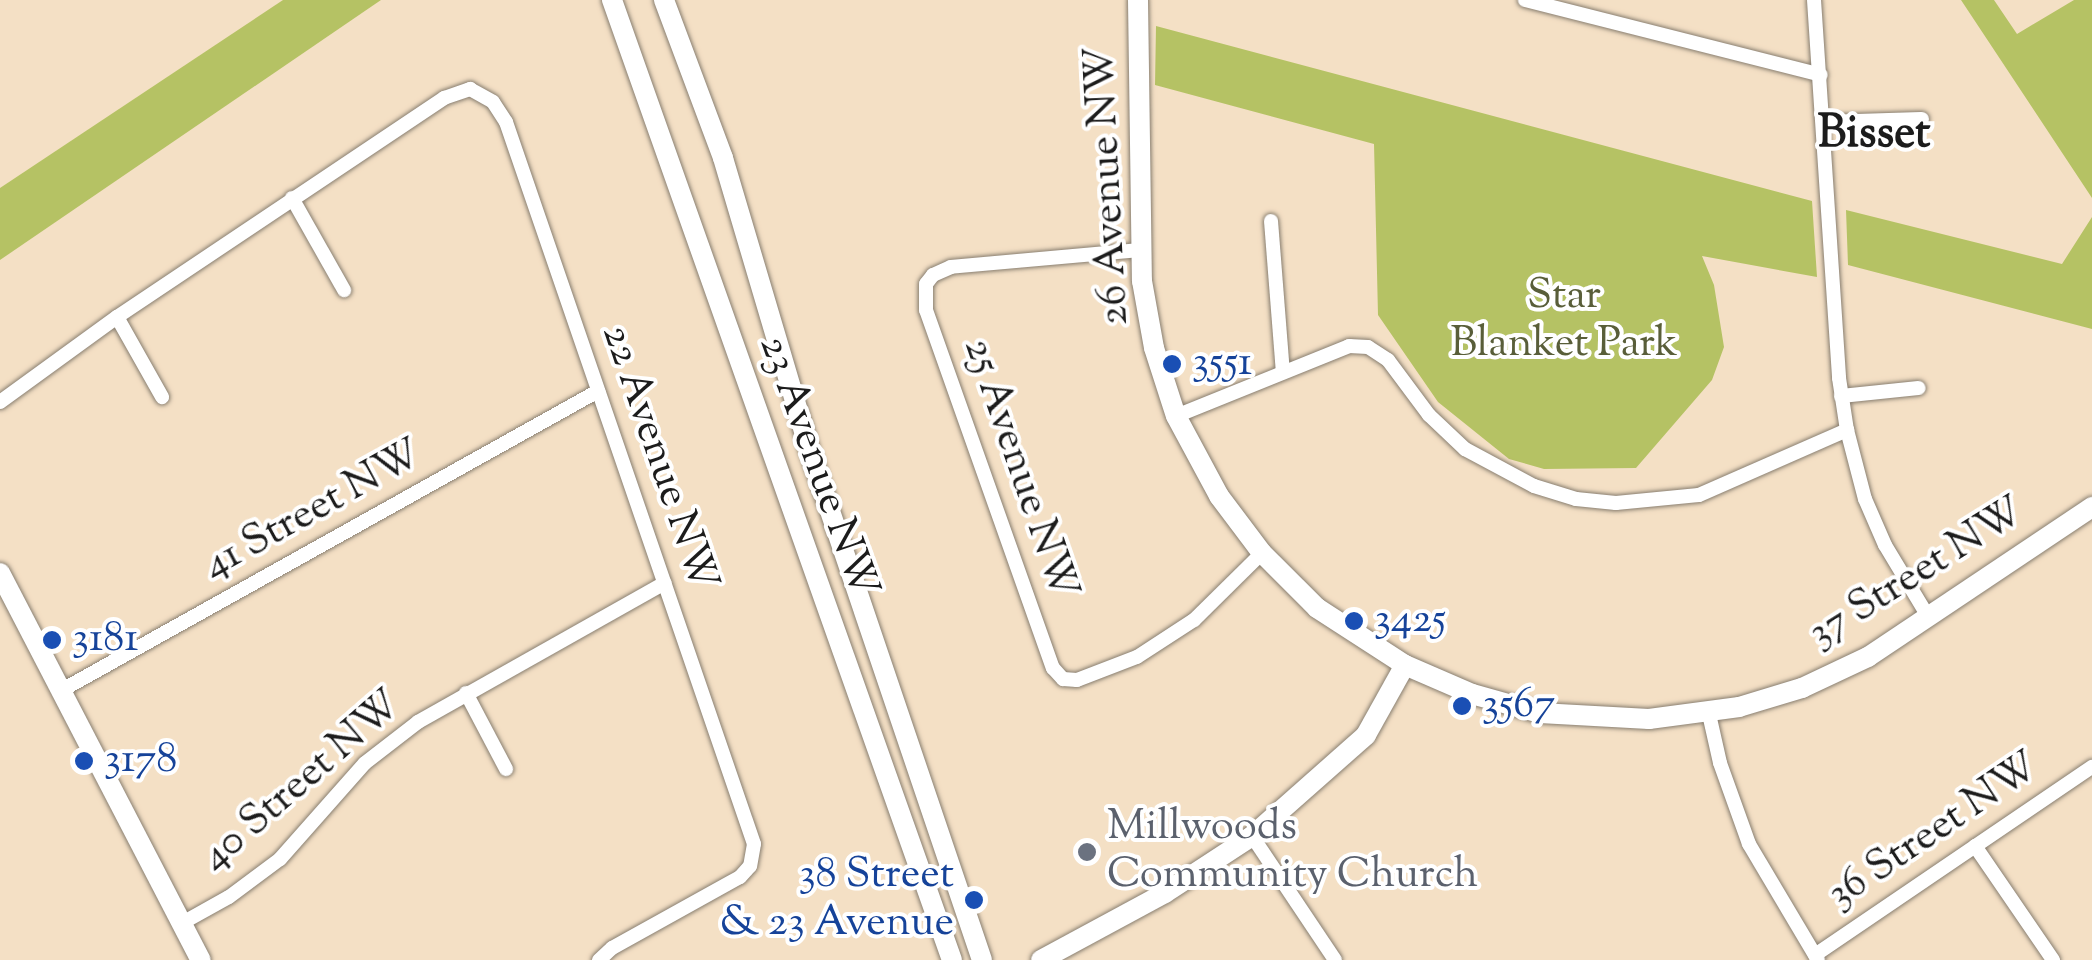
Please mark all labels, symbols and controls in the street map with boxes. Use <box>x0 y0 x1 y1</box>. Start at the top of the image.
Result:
street label: 26 Avenue NW <box>1077 45 1141 327</box>
district label: Bisset <box>1818 109 1930 163</box>
park label: Star Blanket Park <box>1450 272 1678 370</box>
street label: 22 Avenue NW <box>589 319 727 597</box>
street label: 23 Avenue NW <box>746 329 888 605</box>
street label: 25 Avenue NW <box>951 332 1087 606</box>
place label: 3551 <box>1192 339 1252 389</box>
marker: 3551 <box>1161 353 1183 375</box>
street label: 41 Street NW <box>195 430 431 592</box>
street label: 37 Street NW <box>1800 488 2034 660</box>
place label: 3425 <box>1374 596 1446 646</box>
marker: 3425 <box>1343 610 1365 632</box>
place label: 3181 <box>72 615 139 665</box>
marker: 3181 <box>41 629 63 651</box>
street label: 40 Street NW <box>191 681 413 883</box>
place label: 3567 <box>1482 681 1555 731</box>
marker: 3567 <box>1451 695 1473 717</box>
place label: 3178 <box>104 736 177 786</box>
street label: 36 Street NW <box>1819 743 2049 921</box>
marker: 3178 <box>73 750 95 772</box>
place label: Millwoods Community Church <box>1107 803 1478 901</box>
marker: Millwoods Community Church <box>1076 841 1098 863</box>
place label: 38 Street & 23 Avenue <box>719 851 954 949</box>
marker: 38 Street & 23 Avenue <box>963 889 985 911</box>

